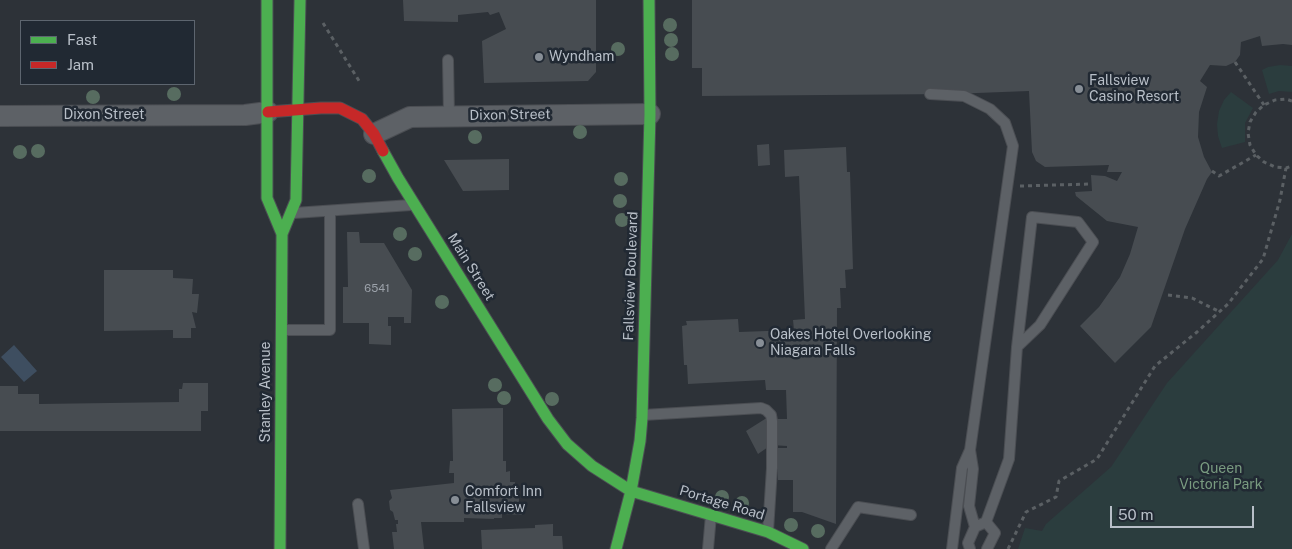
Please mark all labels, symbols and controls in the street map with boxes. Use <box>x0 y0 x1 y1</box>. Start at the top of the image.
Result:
legend <box>20 20 195 85</box>
text: Fast <box>67 31 97 48</box>
place label: Wyndham <box>549 49 614 65</box>
marker: Wyndham <box>533 51 545 63</box>
text: Jam <box>67 56 94 73</box>
place label: Fallsview Casino Resort <box>1089 73 1179 105</box>
marker: Fallsview Casino Resort <box>1073 83 1085 95</box>
street label: Dixon Street <box>469 106 551 124</box>
street label: Dixon Street <box>63 107 145 123</box>
street label: Fallsview Boulevard <box>620 211 642 341</box>
street label: Main Street <box>444 230 498 304</box>
house number: 6541 <box>364 282 390 296</box>
place label: Oakes Hotel Overlooking Niagara Falls <box>770 327 931 360</box>
marker: Oakes Hotel Overlooking Niagara Falls <box>754 337 766 349</box>
street label: Stanley Avenue <box>258 341 274 443</box>
park label: Queen Victoria Park <box>1179 461 1263 494</box>
street label: Portage Road <box>677 482 767 524</box>
place label: Comfort Inn Fallsview <box>465 484 542 516</box>
marker: Comfort Inn Fallsview <box>449 494 461 506</box>
scale bar <box>1112 496 1256 528</box>
text: 50 m <box>1118 506 1153 523</box>

